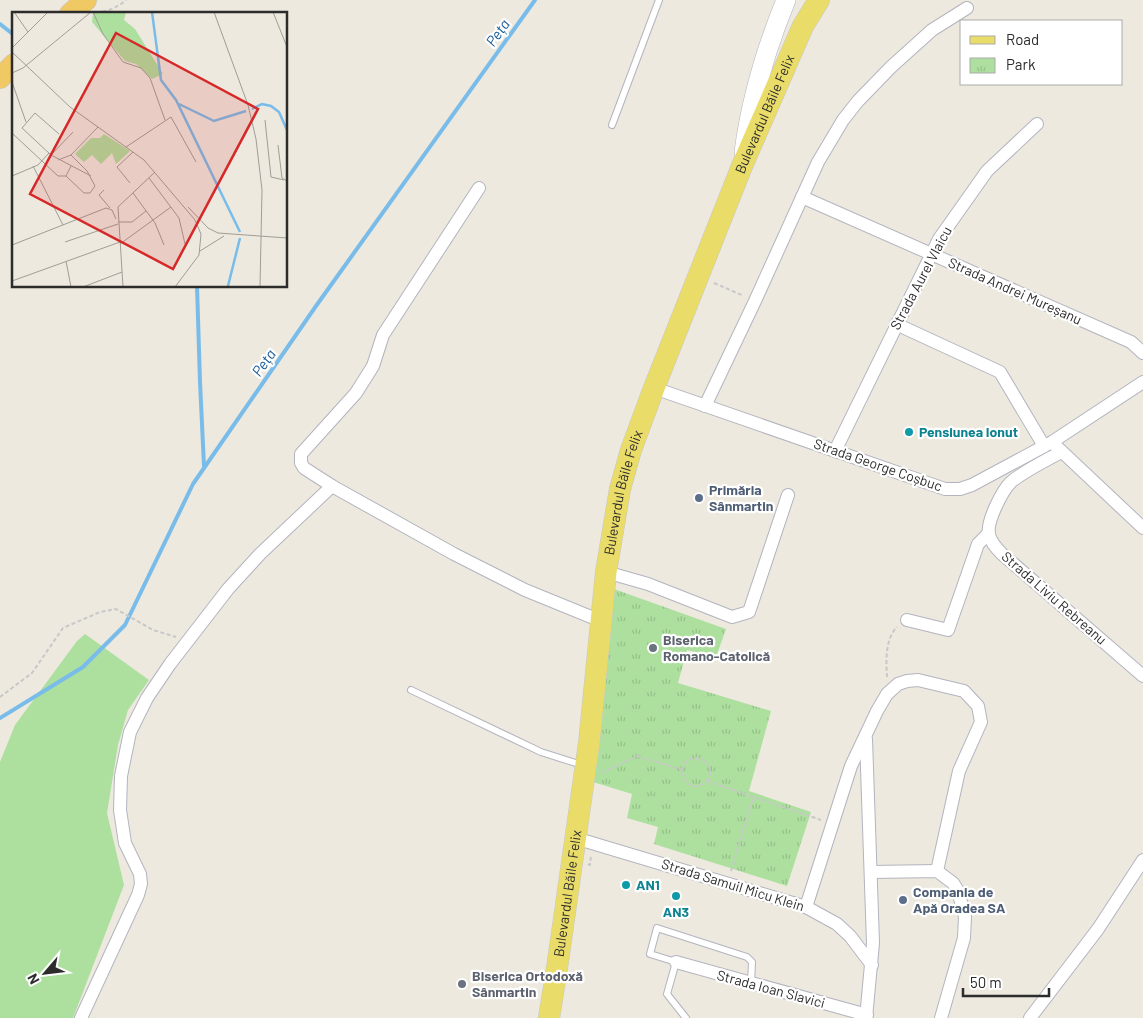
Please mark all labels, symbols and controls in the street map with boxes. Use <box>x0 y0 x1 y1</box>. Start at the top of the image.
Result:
inset map <box>12 12 288 288</box>
water label: Peța <box>481 15 513 50</box>
legend <box>960 20 1123 85</box>
text: Road <box>1006 30 1039 48</box>
street label: Bulevardul Băile Felix <box>731 52 798 176</box>
text: Park <box>1006 55 1036 73</box>
street label: Strada Aurel Vlaicu <box>886 223 955 332</box>
street label: Strada Andrei Mureșanu <box>946 253 1085 328</box>
water label: Peța <box>247 345 279 380</box>
place label: Pensiunea Ionut <box>919 423 1018 440</box>
marker: Pensiunea Ionut <box>903 426 915 438</box>
street label: Bulevardul Băile Felix <box>600 427 646 556</box>
street label: Strada George Coșbuc <box>812 435 945 494</box>
place label: Primăria Sânmartin <box>709 481 773 514</box>
marker: Primăria Sânmartin <box>693 492 705 504</box>
street label: Strada Liviu Rebreanu <box>998 547 1110 648</box>
place label: Biserica Romano-Catolică <box>663 631 770 664</box>
marker: Biserica Romano-Catolică <box>647 642 659 654</box>
street label: Bulevardul Băile Felix <box>550 829 585 958</box>
street label: Strada Samuil Micu Klein <box>660 855 807 914</box>
place label: AN1 <box>636 876 660 893</box>
marker: AN1 <box>620 879 632 891</box>
place label: Compania de Apă Oradea SA <box>913 883 1006 916</box>
marker: AN3 <box>670 890 682 902</box>
marker: Compania de Apă Oradea SA <box>897 894 909 906</box>
place label: AN3 <box>663 903 689 920</box>
north arrow <box>20 948 70 998</box>
street label: Strada Ioan Slavici <box>715 966 827 1011</box>
scale bar <box>963 966 1049 998</box>
place label: Biserica Ortodoxă Sânmartin <box>472 967 583 1000</box>
text: N <box>23 971 43 987</box>
text: 50 m <box>970 973 1002 991</box>
marker: Biserica Ortodoxă Sânmartin <box>456 978 468 990</box>

